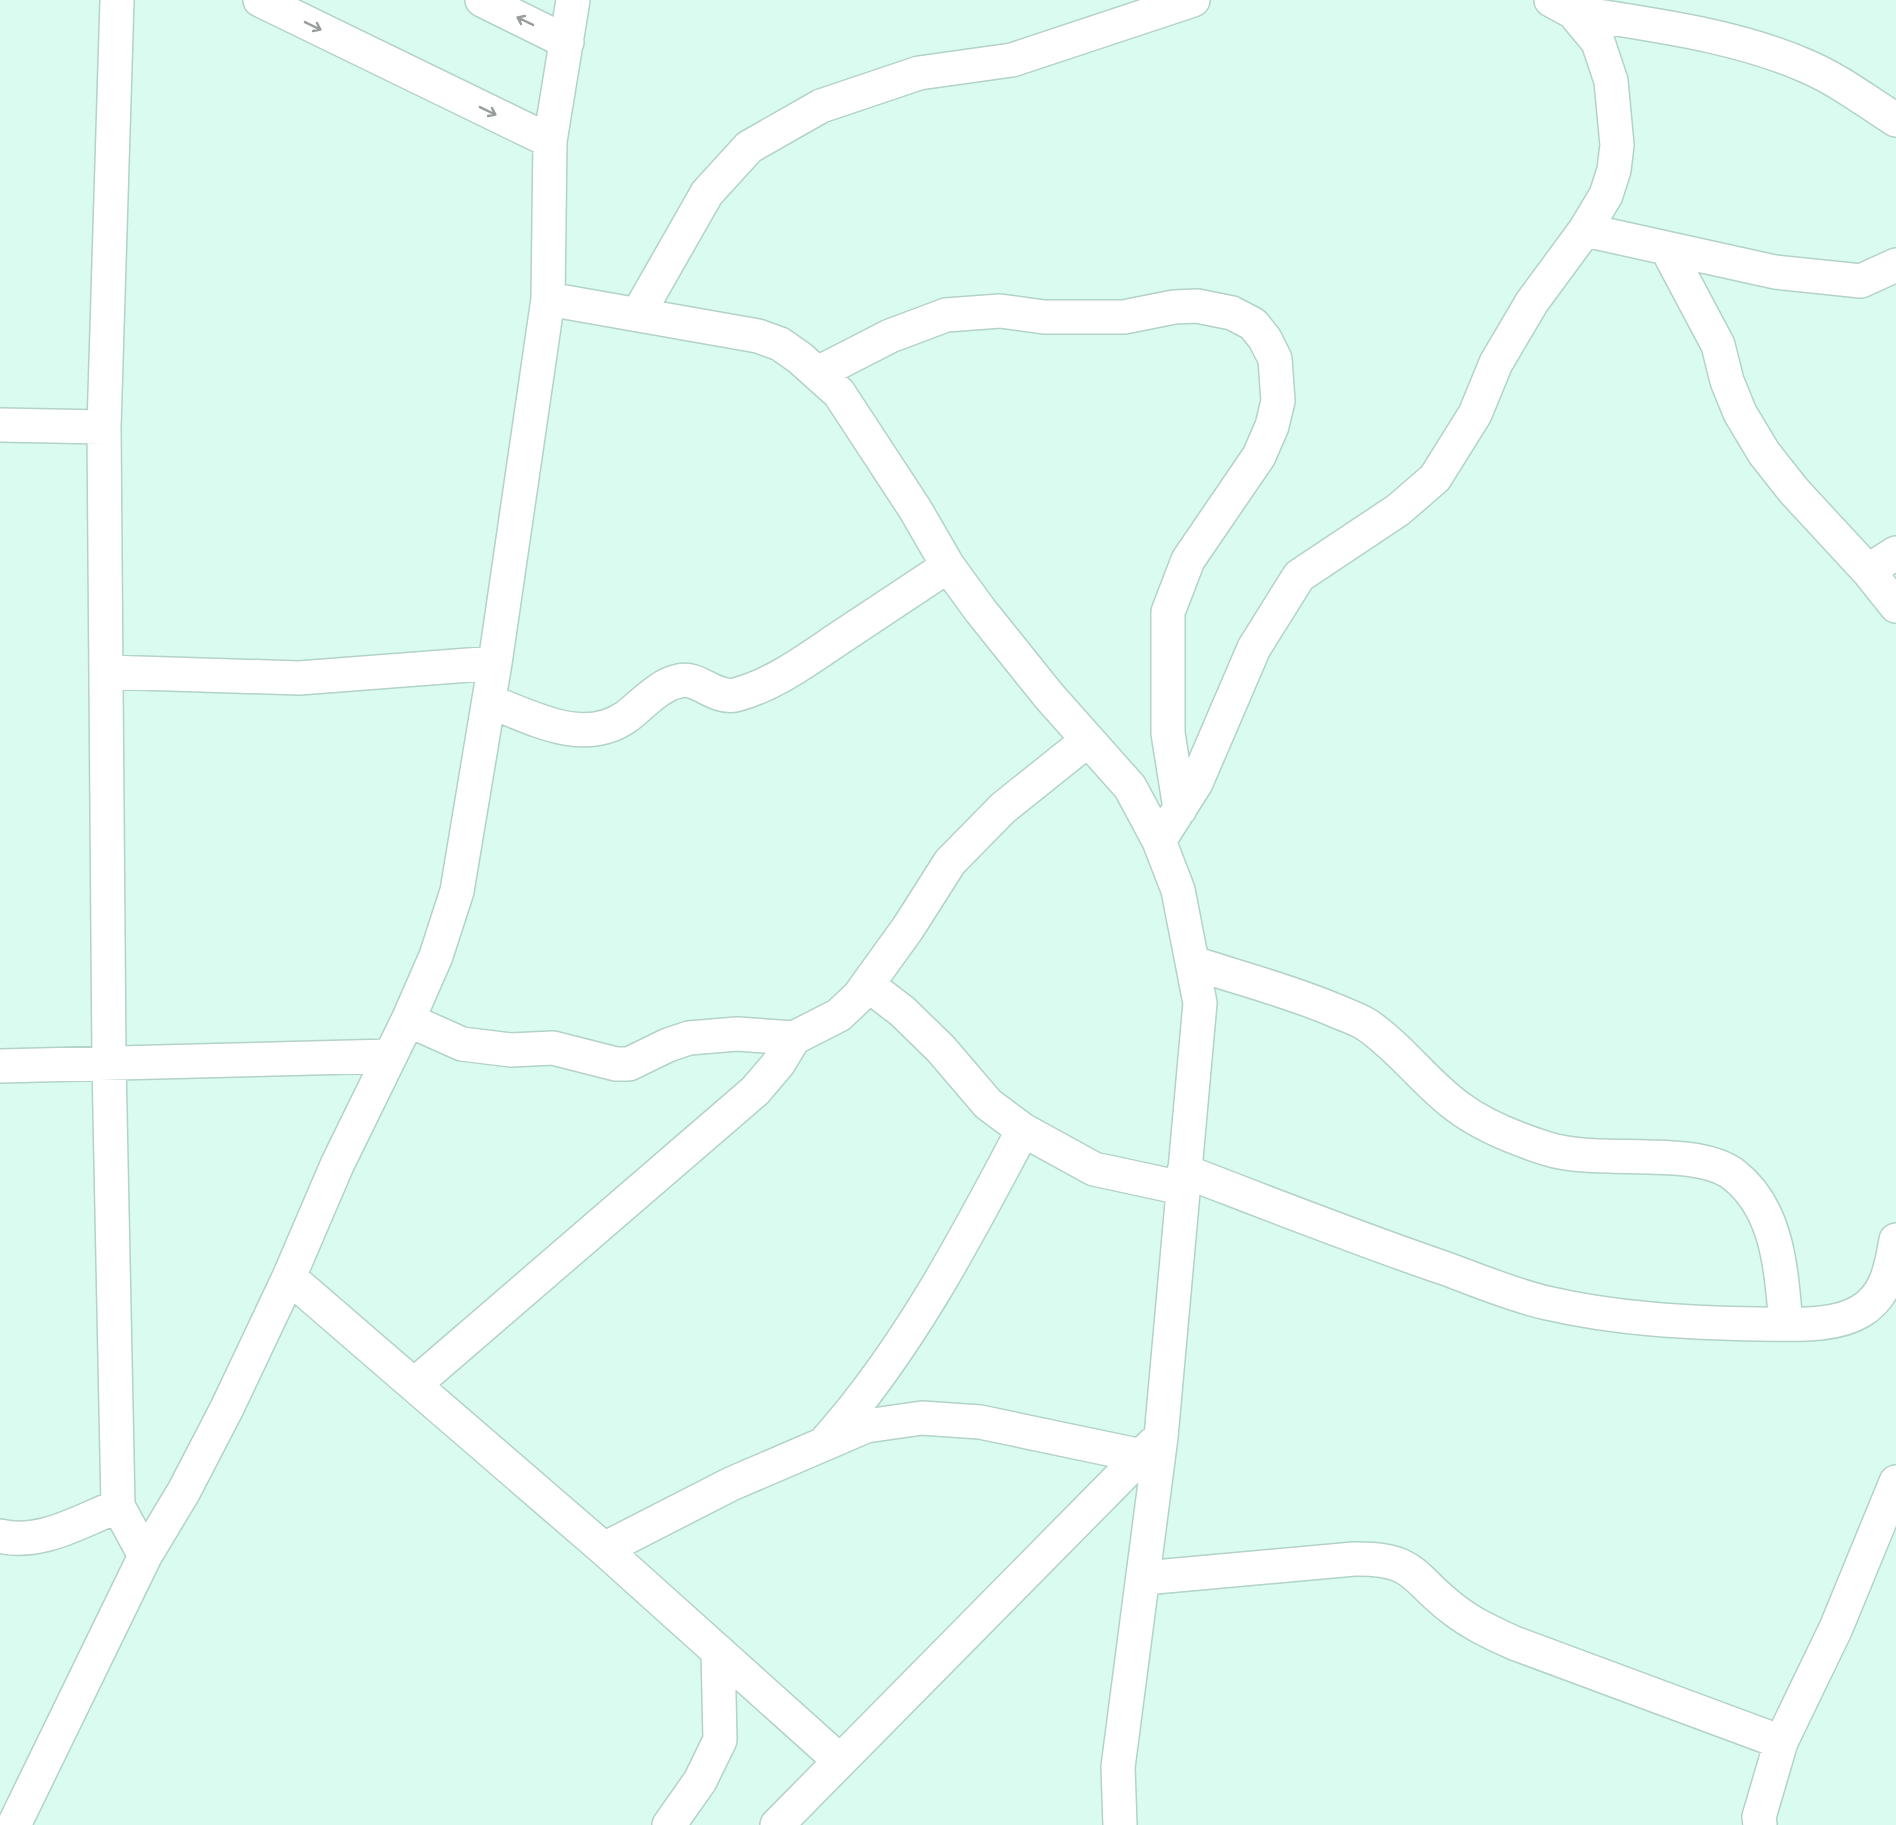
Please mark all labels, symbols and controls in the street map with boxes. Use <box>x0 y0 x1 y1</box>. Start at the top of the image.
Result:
one-way arrow <box>516 14 534 26</box>
one-way arrow <box>304 20 322 32</box>
one-way arrow <box>479 106 497 117</box>

